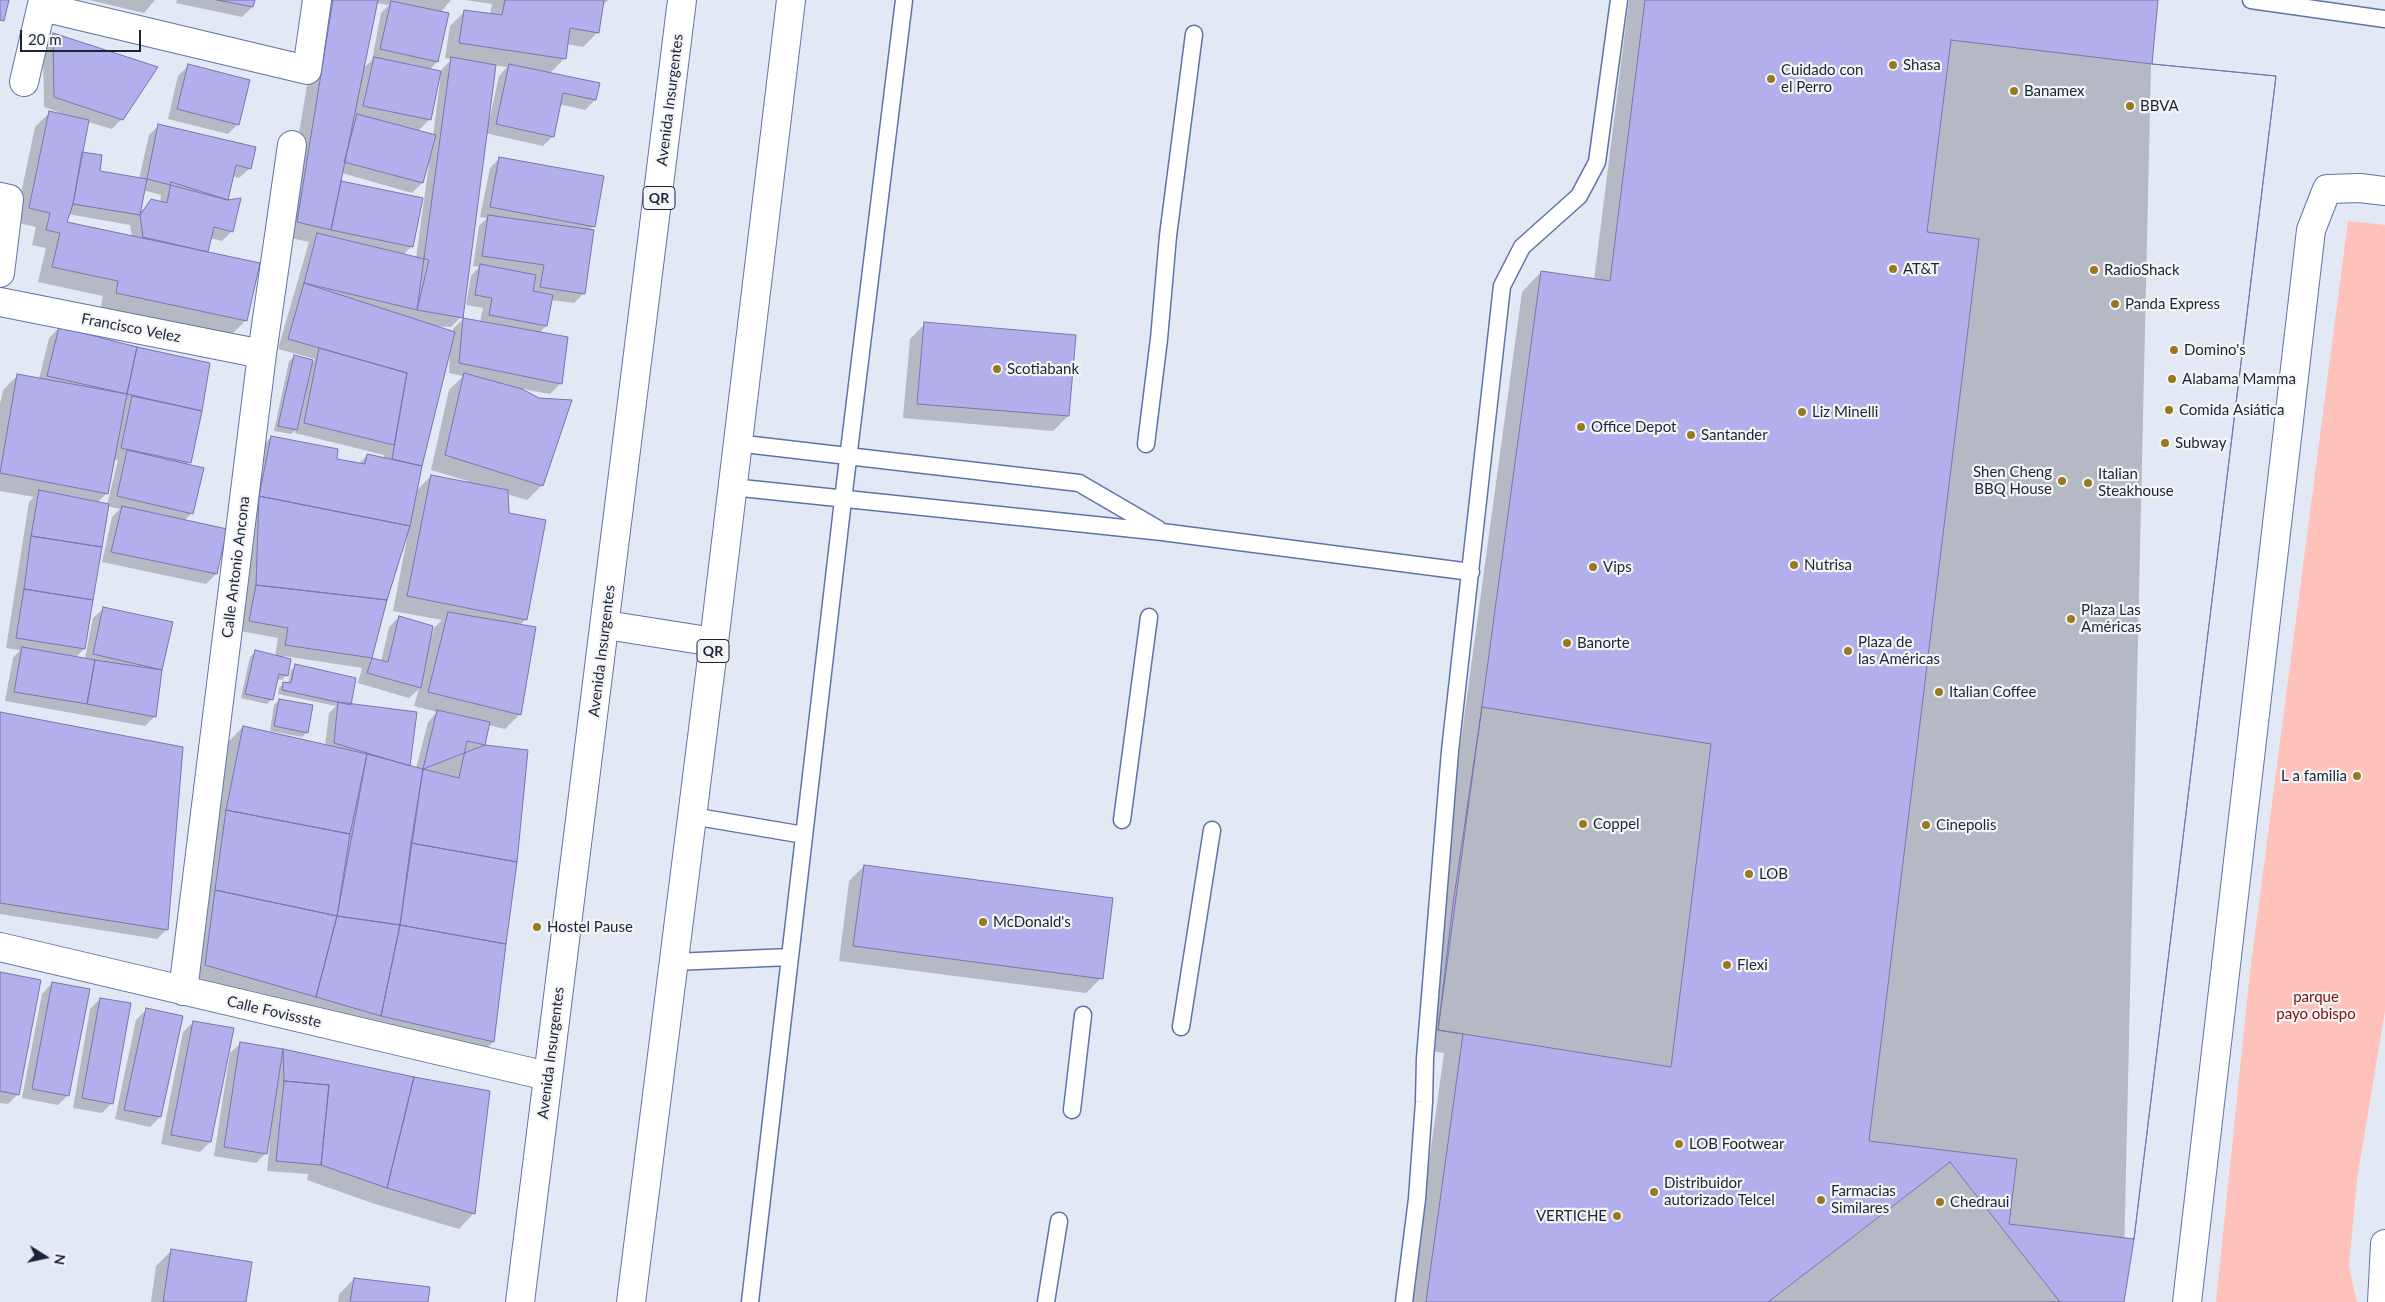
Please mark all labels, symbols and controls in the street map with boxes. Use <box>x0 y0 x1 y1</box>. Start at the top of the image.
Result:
scale bar <box>22 20 144 52</box>
text: 20 m <box>28 30 62 48</box>
street label: Avenida Insurgentes <box>653 33 687 167</box>
place label: Shasa <box>1903 56 1941 74</box>
marker: Shasa <box>1887 59 1899 71</box>
place label: Cuidado con el Perro <box>1781 61 1863 96</box>
marker: Cuidado con el Perro <box>1765 73 1777 85</box>
place label: Banamex <box>2024 82 2084 100</box>
marker: Banamex <box>2008 85 2020 97</box>
place label: BBVA <box>2140 97 2179 115</box>
marker: BBVA <box>2124 100 2136 112</box>
road number: QR <box>643 187 675 210</box>
place label: AT&T <box>1903 260 1939 278</box>
place label: RadioShack <box>2104 261 2180 279</box>
marker: AT&T <box>1887 263 1899 275</box>
marker: RadioShack <box>2088 264 2100 276</box>
place label: Panda Express <box>2125 295 2220 313</box>
marker: Panda Express <box>2109 298 2121 310</box>
street label: Francisco Velez <box>80 310 182 346</box>
place label: Domino's <box>2184 341 2246 359</box>
marker: Domino's <box>2168 344 2180 356</box>
place label: Scotiabank <box>1007 360 1079 378</box>
marker: Scotiabank <box>991 363 1003 375</box>
place label: Alabama Mamma <box>2182 370 2296 388</box>
marker: Alabama Mamma <box>2166 373 2178 385</box>
place label: Comida Asiática <box>2179 401 2284 419</box>
place label: Liz Minelli <box>1812 403 1878 421</box>
marker: Comida Asiática <box>2163 404 2175 416</box>
marker: Liz Minelli <box>1796 406 1808 418</box>
place label: Office Depot <box>1591 418 1676 436</box>
marker: Office Depot <box>1575 421 1587 433</box>
place label: Santander <box>1701 426 1768 444</box>
marker: Santander <box>1685 429 1697 441</box>
place label: Subway <box>2175 434 2226 452</box>
marker: Subway <box>2159 437 2171 449</box>
place label: Shen Cheng BBQ House <box>1973 463 2052 498</box>
place label: Italian Steakhouse <box>2098 465 2174 500</box>
marker: Shen Cheng BBQ House <box>2056 475 2068 487</box>
marker: Italian Steakhouse <box>2082 477 2094 489</box>
street label: Calle Antonio Ancona <box>218 495 254 639</box>
place label: Nutrisa <box>1804 556 1852 574</box>
place label: Vips <box>1603 558 1632 576</box>
marker: Nutrisa <box>1788 559 1800 571</box>
marker: Vips <box>1587 561 1599 573</box>
street label: Avenida Insurgentes <box>585 584 619 718</box>
place label: Plaza Las Américas <box>2081 601 2142 636</box>
marker: Plaza Las Américas <box>2065 613 2077 625</box>
place label: Plaza de las Américas <box>1858 633 1940 668</box>
place label: Banorte <box>1577 634 1630 652</box>
marker: Banorte <box>1561 637 1573 649</box>
road number: QR <box>697 640 729 662</box>
marker: Plaza de las Américas <box>1842 645 1854 657</box>
place label: Italian Coffee <box>1949 683 2036 701</box>
marker: Italian Coffee <box>1933 686 1945 698</box>
place label: L a familia <box>2281 767 2347 785</box>
marker: L a familia <box>2351 770 2363 782</box>
place label: Coppel <box>1593 815 1640 833</box>
place label: Cinepolis <box>1936 816 1996 834</box>
marker: Coppel <box>1577 818 1589 830</box>
marker: Cinepolis <box>1920 819 1932 831</box>
place label: LOB <box>1759 865 1788 883</box>
marker: LOB <box>1743 868 1755 880</box>
place label: McDonald's <box>993 913 1071 931</box>
marker: McDonald's <box>977 916 989 928</box>
place label: Hostel Pause <box>547 918 633 936</box>
marker: Hostel Pause <box>531 921 543 933</box>
place label: Flexi <box>1737 956 1768 974</box>
marker: Flexi <box>1721 959 1733 971</box>
street label: Avenida Insurgentes <box>534 986 568 1120</box>
park label: parque payo obispo <box>2276 988 2356 1023</box>
street label: Calle Fovissste <box>225 992 323 1032</box>
place label: LOB Footwear <box>1689 1135 1784 1153</box>
marker: LOB Footwear <box>1673 1138 1685 1150</box>
place label: Distribuidor autorizado Telcel <box>1664 1174 1775 1209</box>
place label: Farmacias Similares <box>1831 1182 1896 1217</box>
marker: Distribuidor autorizado Telcel <box>1648 1186 1660 1198</box>
place label: Chedraui <box>1950 1193 2009 1211</box>
marker: Farmacias Similares <box>1815 1194 1827 1206</box>
marker: Chedraui <box>1934 1196 1946 1208</box>
place label: VERTICHE <box>1536 1207 1607 1225</box>
marker: VERTICHE <box>1611 1210 1623 1222</box>
north arrow <box>20 1232 70 1282</box>
text: N <box>51 1253 70 1266</box>

